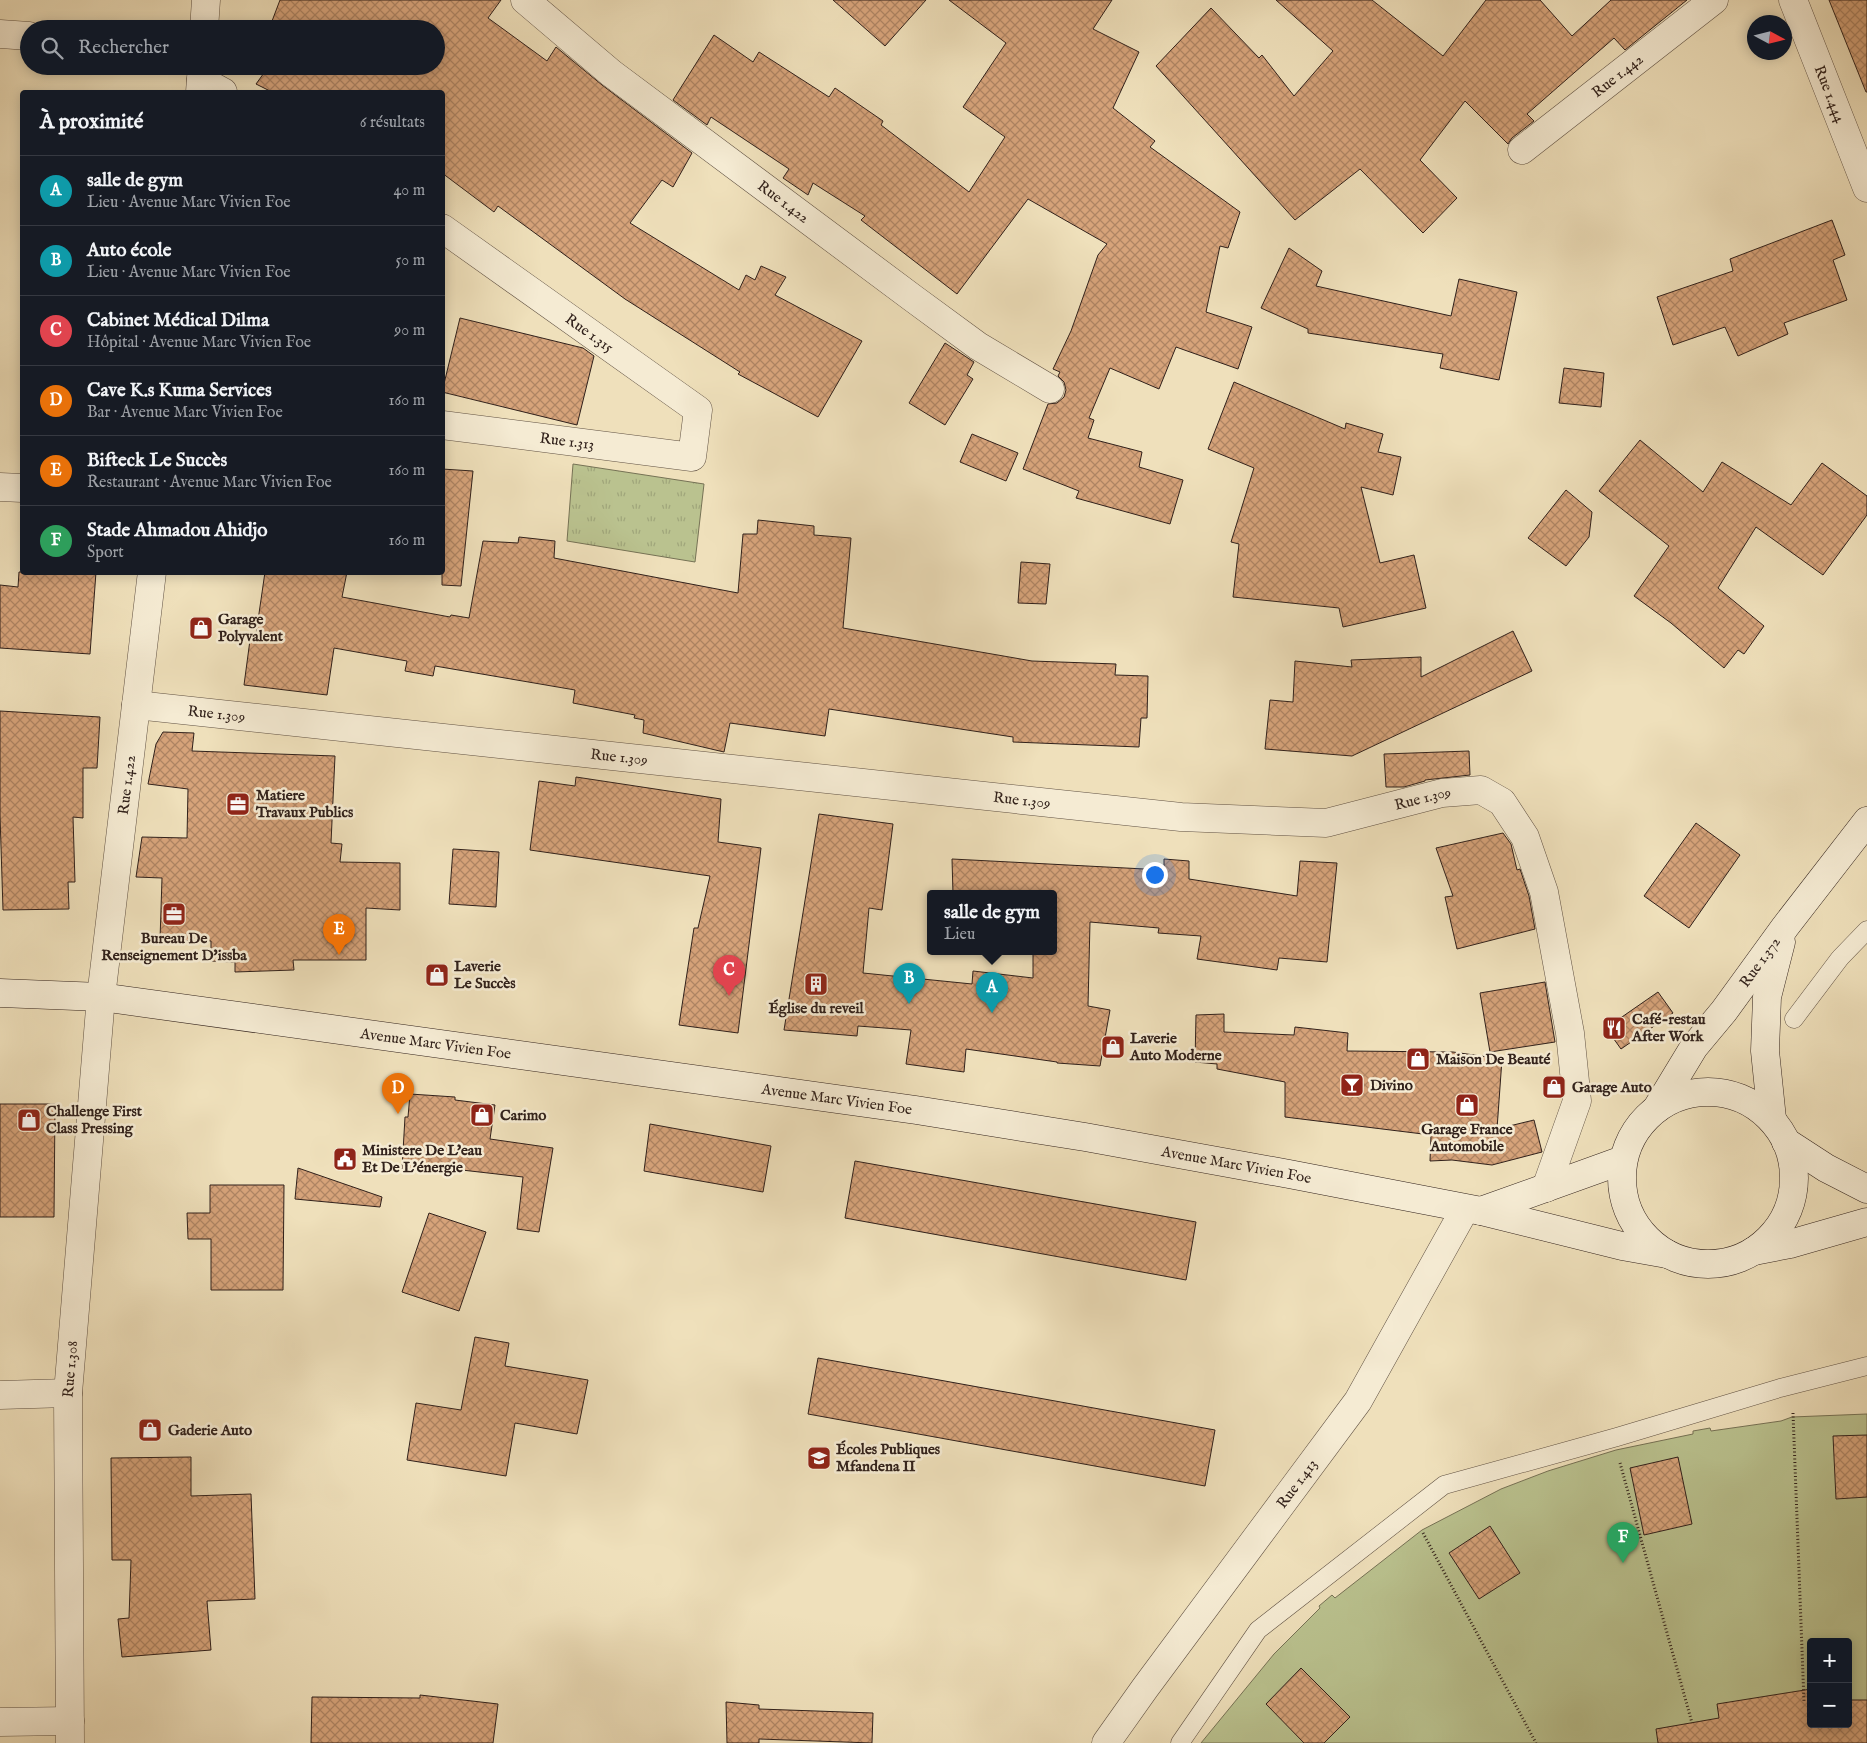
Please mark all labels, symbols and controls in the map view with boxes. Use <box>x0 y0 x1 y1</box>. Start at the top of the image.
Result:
north arrow <box>1747 15 1792 60</box>
search box <box>20 20 445 75</box>
icon: search <box>38 34 66 62</box>
text: Rechercher <box>78 36 169 60</box>
street label: Rue 1.442 <box>1588 50 1647 102</box>
street label: Rue 1.444 <box>1810 63 1850 126</box>
text: À proximité <box>40 109 143 136</box>
text: 6 résultats <box>360 113 425 133</box>
text: salle de gym <box>87 169 183 193</box>
street label: Rue 1.422 <box>754 177 813 228</box>
text: A <box>51 181 61 201</box>
text: 40 m <box>393 181 425 201</box>
text: Lieu · Avenue Marc Vivien Foe <box>87 193 291 213</box>
text: Auto école <box>87 239 171 263</box>
text: B <box>51 251 61 271</box>
text: 50 m <box>396 251 425 271</box>
text: Lieu · Avenue Marc Vivien Foe <box>87 263 291 283</box>
text: Cabinet Médical Dilma <box>87 309 269 333</box>
street label: Rue 1.315 <box>561 310 618 357</box>
text: C <box>50 321 62 341</box>
text: 90 m <box>394 321 425 341</box>
text: Hôpital · Avenue Marc Vivien Foe <box>87 333 311 353</box>
text: Cave K.s Kuma Services <box>87 379 272 403</box>
text: D <box>50 391 62 411</box>
text: 160 m <box>389 391 425 411</box>
text: Bar · Avenue Marc Vivien Foe <box>87 403 283 423</box>
street label: Rue 1.313 <box>539 429 595 454</box>
text: Bifteck Le Succès <box>87 449 227 473</box>
text: E <box>50 461 62 481</box>
text: 160 m <box>389 461 425 481</box>
text: Restaurant · Avenue Marc Vivien Foe <box>87 473 332 493</box>
text: Stade Ahmadou Ahidjo <box>87 519 267 543</box>
text: F <box>51 531 61 551</box>
text: 160 m <box>389 531 425 551</box>
text: Sport <box>87 543 124 563</box>
place label: Garage Polyvalent <box>218 610 284 646</box>
shop icon: Garage Polyvalent <box>188 615 214 641</box>
street label: Rue 1.309 <box>187 702 246 727</box>
street label: Rue 1.309 <box>590 745 649 770</box>
street label: Rue 1.422 <box>114 754 140 816</box>
street label: Rue 1.309 <box>1393 783 1452 815</box>
place label: Matiere Travaux Publics <box>255 786 354 822</box>
street label: Rue 1.309 <box>992 788 1052 813</box>
office icon: Matiere Travaux Publics <box>225 791 251 817</box>
your location <box>1142 862 1168 888</box>
popup <box>927 890 1057 955</box>
office icon: Bureau De Renseignement D'issba <box>161 901 187 927</box>
text: salle de gym <box>944 901 1040 925</box>
pin: E <box>323 914 355 955</box>
text: Lieu <box>944 925 975 945</box>
place label: Bureau De Renseignement D'issba <box>101 929 247 965</box>
street label: Rue 1.372 <box>1735 933 1785 991</box>
pin: C <box>713 955 745 996</box>
place label: Laverie Le Succès <box>454 957 516 993</box>
shop icon: Laverie Le Succès <box>424 962 450 988</box>
pin: B <box>893 963 925 1004</box>
building icon: Église du reveil <box>803 971 829 997</box>
pin: A <box>976 972 1008 1013</box>
place label: Église du reveil <box>768 999 864 1018</box>
place label: Café-restau After Work <box>1631 1010 1706 1046</box>
restaurant icon: Café-restau After Work <box>1601 1015 1627 1041</box>
street label: Avenue Marc Vivien Foe <box>358 1024 512 1064</box>
place label: Laverie Auto Moderne <box>1129 1029 1222 1065</box>
shop icon: Laverie Auto Moderne <box>1100 1034 1126 1060</box>
shop icon: Maison De Beauté <box>1405 1046 1431 1072</box>
place label: Maison De Beauté <box>1436 1050 1551 1069</box>
bar icon: Divino <box>1339 1072 1365 1098</box>
pin: D <box>382 1073 414 1114</box>
shop icon: Garage Auto <box>1541 1074 1567 1100</box>
place label: Divino <box>1370 1076 1413 1095</box>
place label: Garage Auto <box>1572 1078 1652 1097</box>
street label: Avenue Marc Vivien Foe <box>759 1080 913 1119</box>
shop icon: Garage France Automobile <box>1454 1092 1480 1118</box>
place label: Challenge First Class Pressing <box>46 1102 143 1138</box>
shop icon: Carimo <box>469 1102 495 1128</box>
place label: Carimo <box>500 1106 546 1125</box>
shop icon: Challenge First Class Pressing <box>16 1107 42 1133</box>
place label: Garage France Automobile <box>1421 1120 1513 1156</box>
place label: Ministere De L'eau Et De L'énergie <box>362 1141 482 1177</box>
street label: Avenue Marc Vivien Foe <box>1159 1142 1313 1188</box>
public building icon: Ministere De L'eau Et De L'énergie <box>332 1146 358 1172</box>
street label: Rue 1.308 <box>59 1340 82 1398</box>
shop icon: Gaderie Auto <box>137 1417 163 1443</box>
place label: Gaderie Auto <box>168 1421 252 1440</box>
place label: Écoles Publiques Mfandena II <box>836 1440 941 1476</box>
school or university icon: Écoles Publiques Mfandena II <box>806 1445 832 1471</box>
street label: Rue 1.413 <box>1273 1455 1322 1512</box>
pin: F <box>1607 1522 1639 1563</box>
map controls <box>1807 1638 1852 1728</box>
button: + <box>1807 1638 1852 1683</box>
button: − <box>1807 1683 1852 1728</box>

